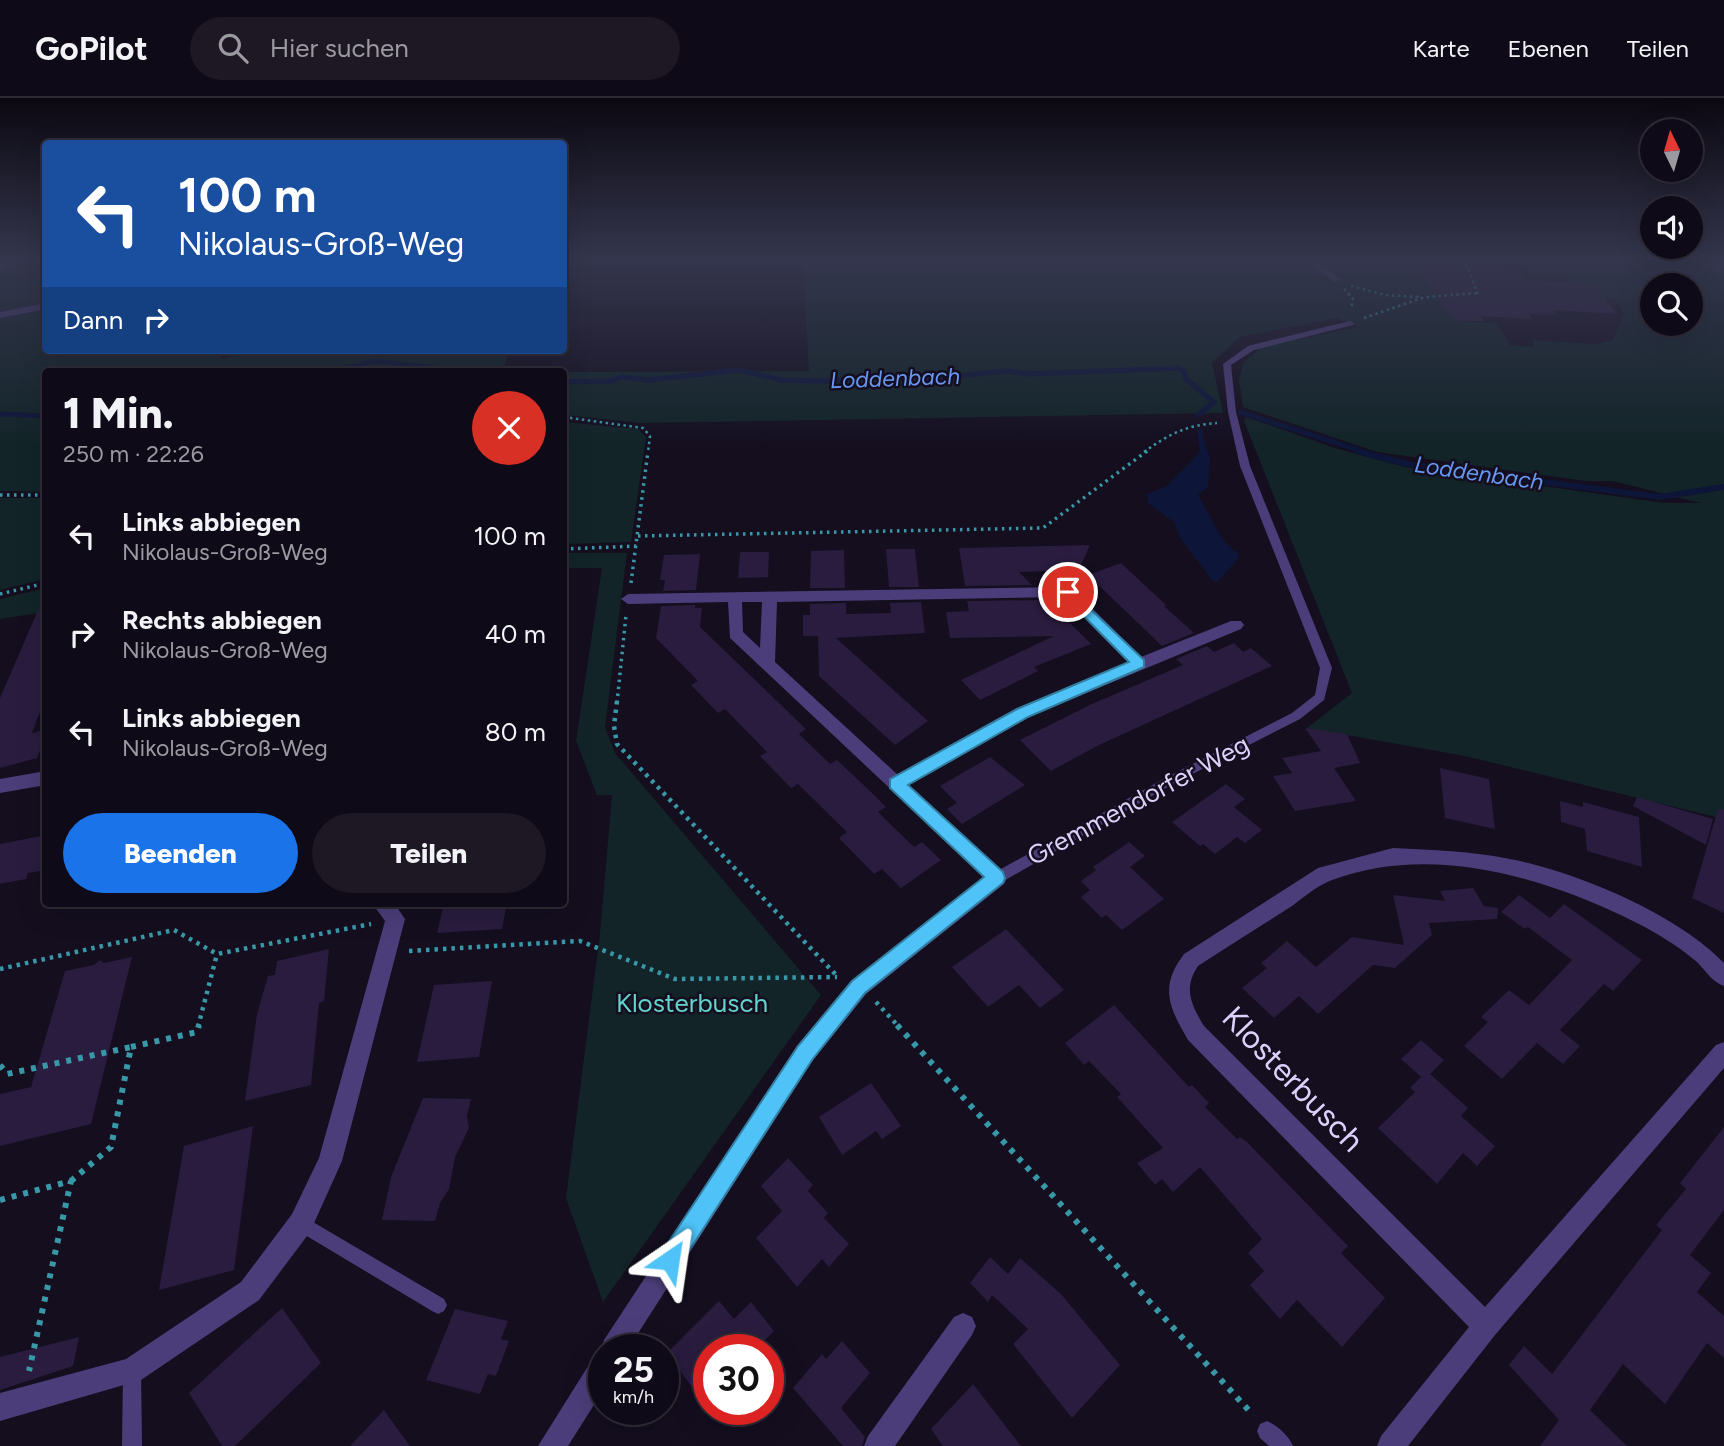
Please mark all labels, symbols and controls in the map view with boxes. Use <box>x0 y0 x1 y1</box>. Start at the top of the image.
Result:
search box <box>190 17 680 80</box>
text: GoPilot <box>35 29 148 68</box>
icon: search <box>214 29 252 67</box>
text: Hier suchen <box>270 32 409 64</box>
text: Karte <box>1413 34 1470 63</box>
text: Ebenen <box>1508 34 1589 63</box>
text: Teilen <box>1627 34 1689 63</box>
north arrow <box>1640 119 1703 182</box>
map controls <box>1640 119 1703 336</box>
text: 100 m <box>178 165 317 224</box>
icon: left <box>63 168 154 259</box>
button: sound <box>1640 196 1703 259</box>
text: Nikolaus-Groß-Weg <box>178 225 464 263</box>
button: search <box>1640 273 1703 336</box>
icon: right <box>137 301 175 339</box>
text: Dann <box>63 304 123 336</box>
water label: Loddenbach <box>830 362 961 394</box>
text: 1 Min. <box>63 388 174 439</box>
button: close <box>472 391 546 465</box>
text: 250 m · 22:26 <box>63 440 204 468</box>
water label: Loddenbach <box>1413 450 1546 496</box>
text: Links abbiegen <box>122 506 301 538</box>
icon: left <box>63 517 101 555</box>
text: 100 m <box>473 520 546 552</box>
text: Nikolaus-Groß-Weg <box>122 538 328 566</box>
pin <box>1038 562 1098 622</box>
icon: arrive <box>1049 573 1087 611</box>
text: Rechts abbiegen <box>122 604 322 636</box>
icon: right <box>63 615 101 653</box>
text: 40 m <box>485 618 546 650</box>
text: Nikolaus-Groß-Weg <box>122 636 328 664</box>
text: Links abbiegen <box>122 702 301 734</box>
icon: left <box>63 713 101 751</box>
text: 80 m <box>485 716 546 748</box>
street label: Gremmendorfer Weg <box>1021 728 1255 872</box>
text: Nikolaus-Groß-Weg <box>122 734 328 762</box>
button: Beenden <box>63 813 298 893</box>
button: Teilen <box>312 813 546 893</box>
park label: Klosterbusch <box>616 987 768 1019</box>
street label: Klosterbusch <box>1214 999 1372 1159</box>
position arrow <box>633 1223 707 1297</box>
speed limit sign: 30 <box>693 1334 784 1425</box>
text: 25 <box>613 1349 654 1391</box>
text: km/h <box>613 1386 654 1408</box>

